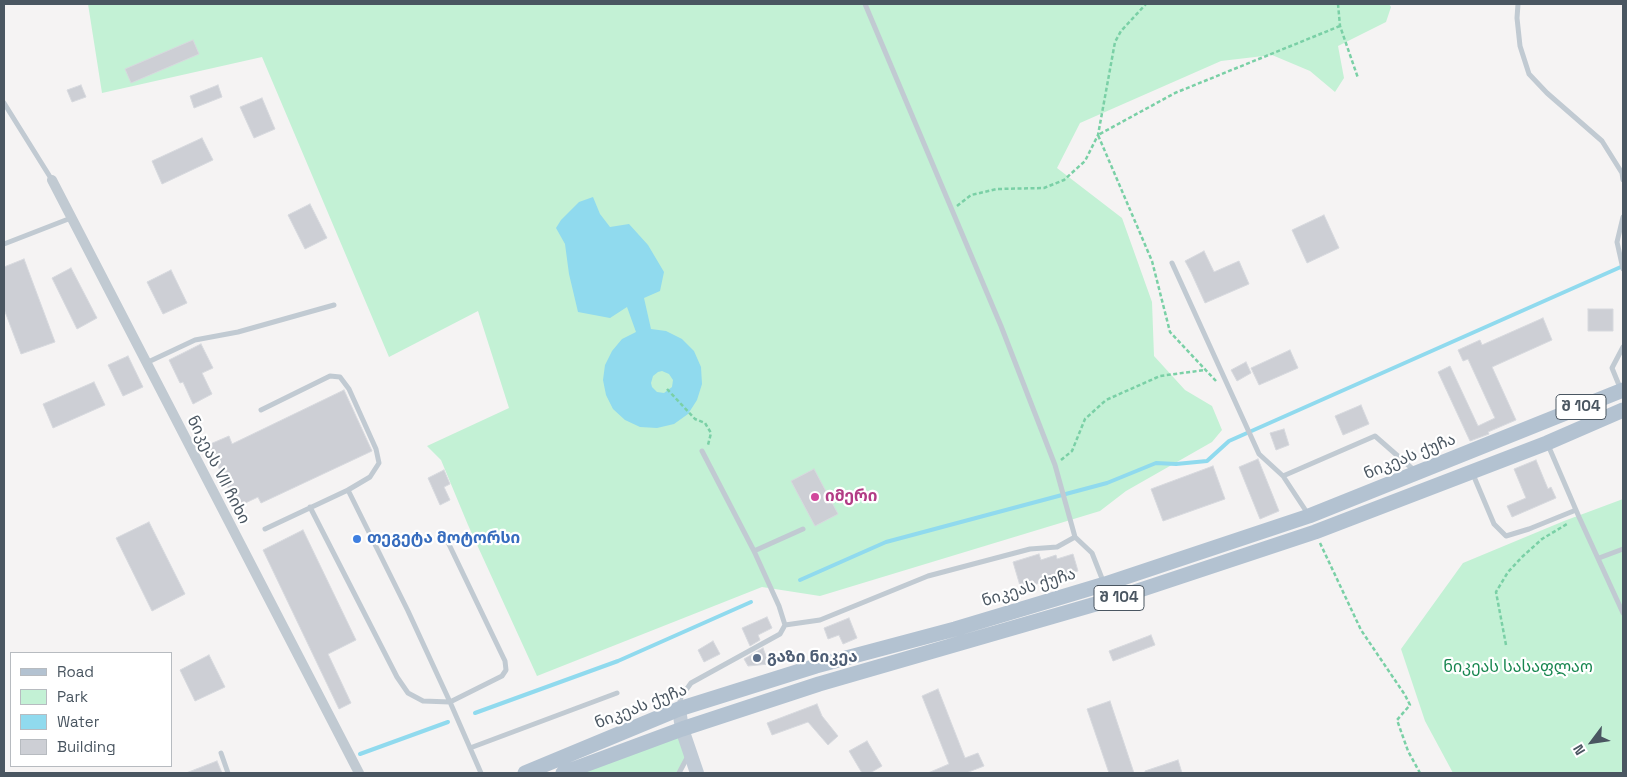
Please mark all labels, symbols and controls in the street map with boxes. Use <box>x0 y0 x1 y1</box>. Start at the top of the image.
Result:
road number: შ 104 <box>1556 394 1606 420</box>
street label: ნიკეას VII ჩიხი <box>182 413 254 527</box>
street label: ნიკეას ქუჩა <box>1361 430 1459 484</box>
place label: იმერი <box>825 487 877 507</box>
marker: იმერი <box>809 491 821 503</box>
place label: თეგეტა მოტორსი <box>367 529 520 549</box>
marker: თეგეტა მოტორსი <box>351 533 363 545</box>
street label: ნიკეას ქუჩა <box>980 565 1078 611</box>
road number: შ 104 <box>1094 586 1144 610</box>
place label: გაზი ნიკეა <box>767 648 858 668</box>
legend <box>10 652 172 767</box>
marker: გაზი ნიკეა <box>751 652 763 664</box>
park label: ნიკეას სასაფლაო <box>1443 658 1593 678</box>
text: Road <box>57 662 94 681</box>
street label: ნიკეას ქუჩა <box>592 681 690 733</box>
text: Park <box>57 687 88 706</box>
text: Water <box>57 712 99 731</box>
north arrow <box>1567 717 1617 767</box>
text: Building <box>57 737 116 756</box>
text: N <box>1569 741 1589 758</box>

